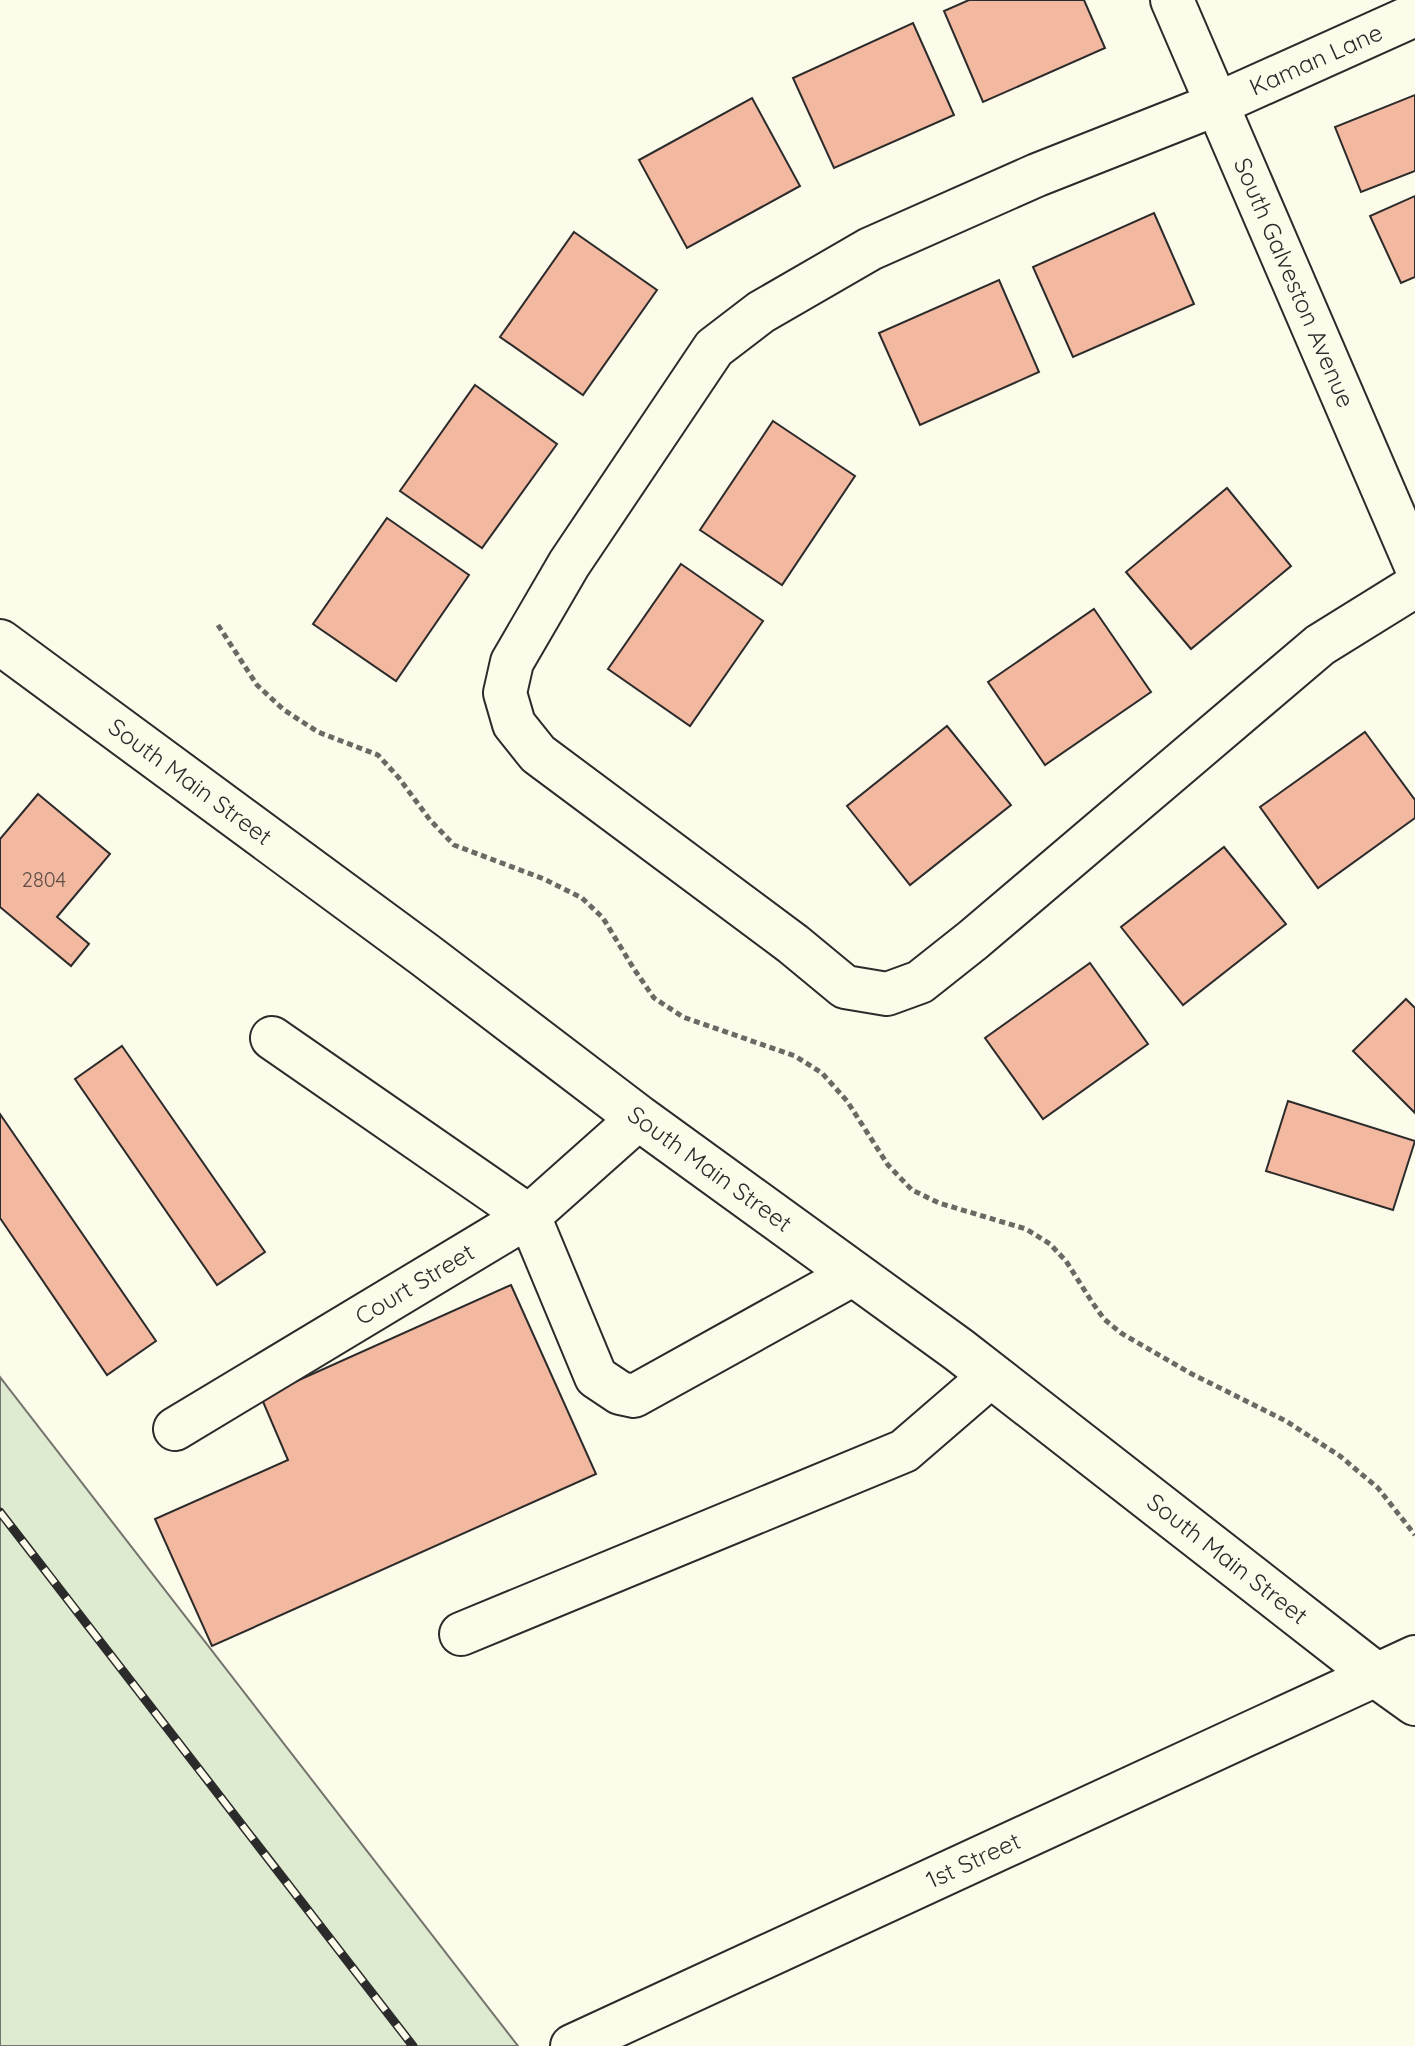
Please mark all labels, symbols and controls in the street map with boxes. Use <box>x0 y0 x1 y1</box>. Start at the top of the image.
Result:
street label: Kaman Lane <box>1244 16 1387 102</box>
street label: South Galveston Avenue <box>1228 153 1362 412</box>
street label: South Main Street <box>103 711 278 851</box>
house number: 2804 <box>22 867 66 892</box>
street label: South Main Street <box>622 1099 798 1238</box>
street label: Court Street <box>350 1237 479 1331</box>
street label: South Main Street <box>1141 1486 1314 1630</box>
street label: 1st Street <box>921 1825 1025 1895</box>

